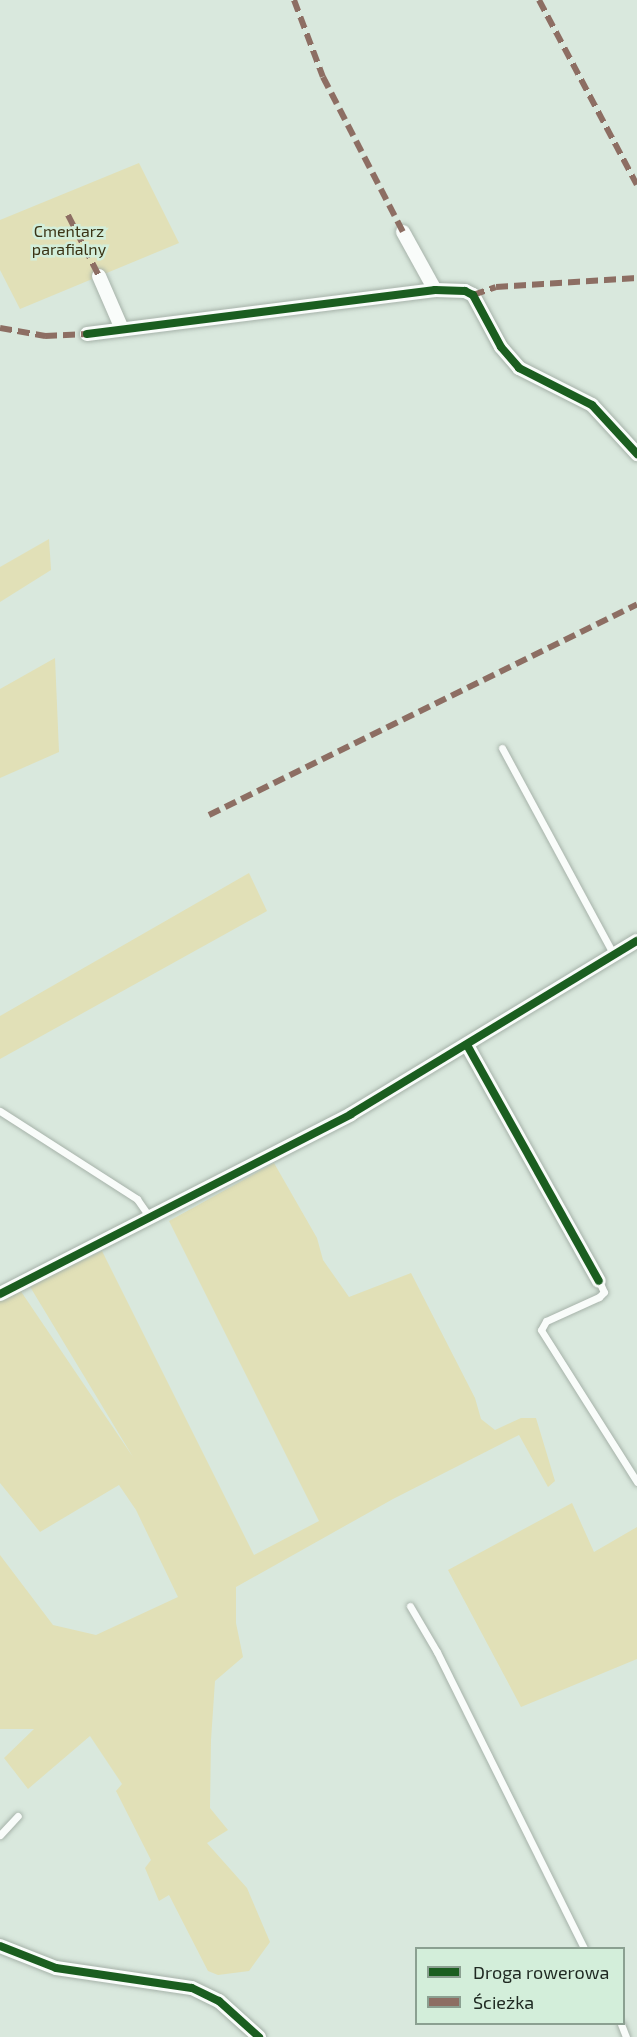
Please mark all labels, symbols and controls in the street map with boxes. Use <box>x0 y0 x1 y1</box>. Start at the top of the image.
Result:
park label: Cmentarz parafialny <box>32 221 106 259</box>
legend <box>415 1947 625 2025</box>
text: Droga rowerowa <box>473 1961 609 1983</box>
text: Ścieżka <box>473 1991 534 2013</box>

